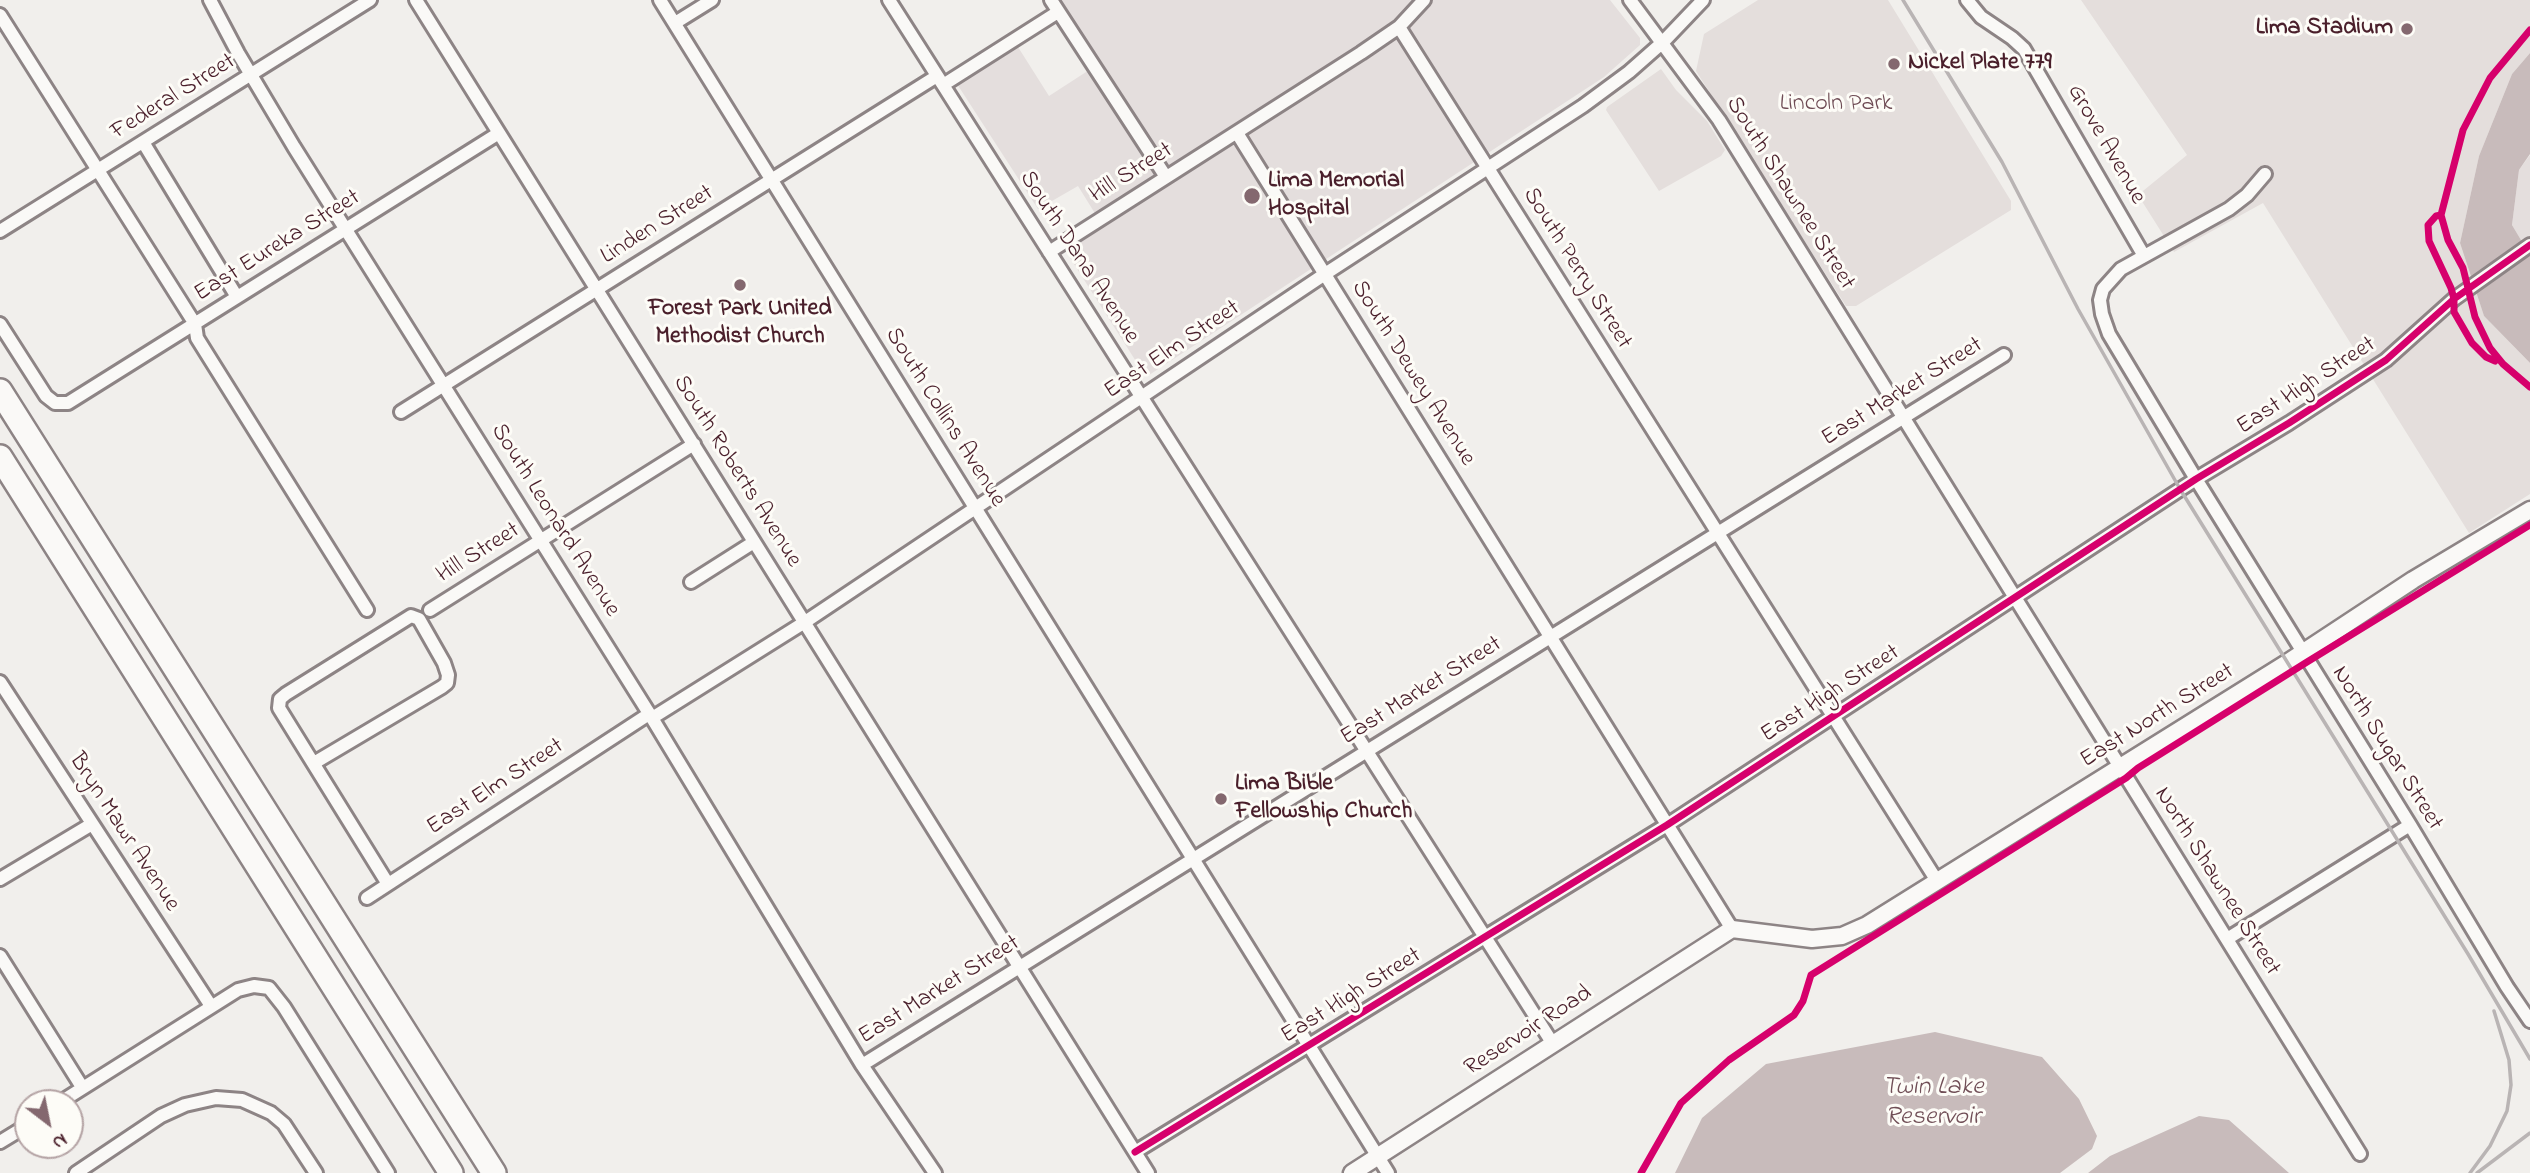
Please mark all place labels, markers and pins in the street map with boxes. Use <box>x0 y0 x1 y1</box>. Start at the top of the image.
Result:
place label: Lima Stadium <box>2256 15 2393 43</box>
marker: Lima Stadium <box>2399 21 2415 37</box>
place label: Nickel Plate 779 <box>1908 50 2052 78</box>
marker: Nickel Plate 779 <box>1886 56 1902 72</box>
place label: Lima Memorial Hospital <box>1268 168 1404 224</box>
marker: Lima Memorial Hospital <box>1242 186 1262 206</box>
marker: Forest Park United Methodist Church <box>732 277 748 293</box>
place label: Forest Park United Methodist Church <box>648 296 832 352</box>
place label: Lima Bible Fellowship Church <box>1235 771 1412 827</box>
marker: Lima Bible Fellowship Church <box>1213 791 1229 807</box>

